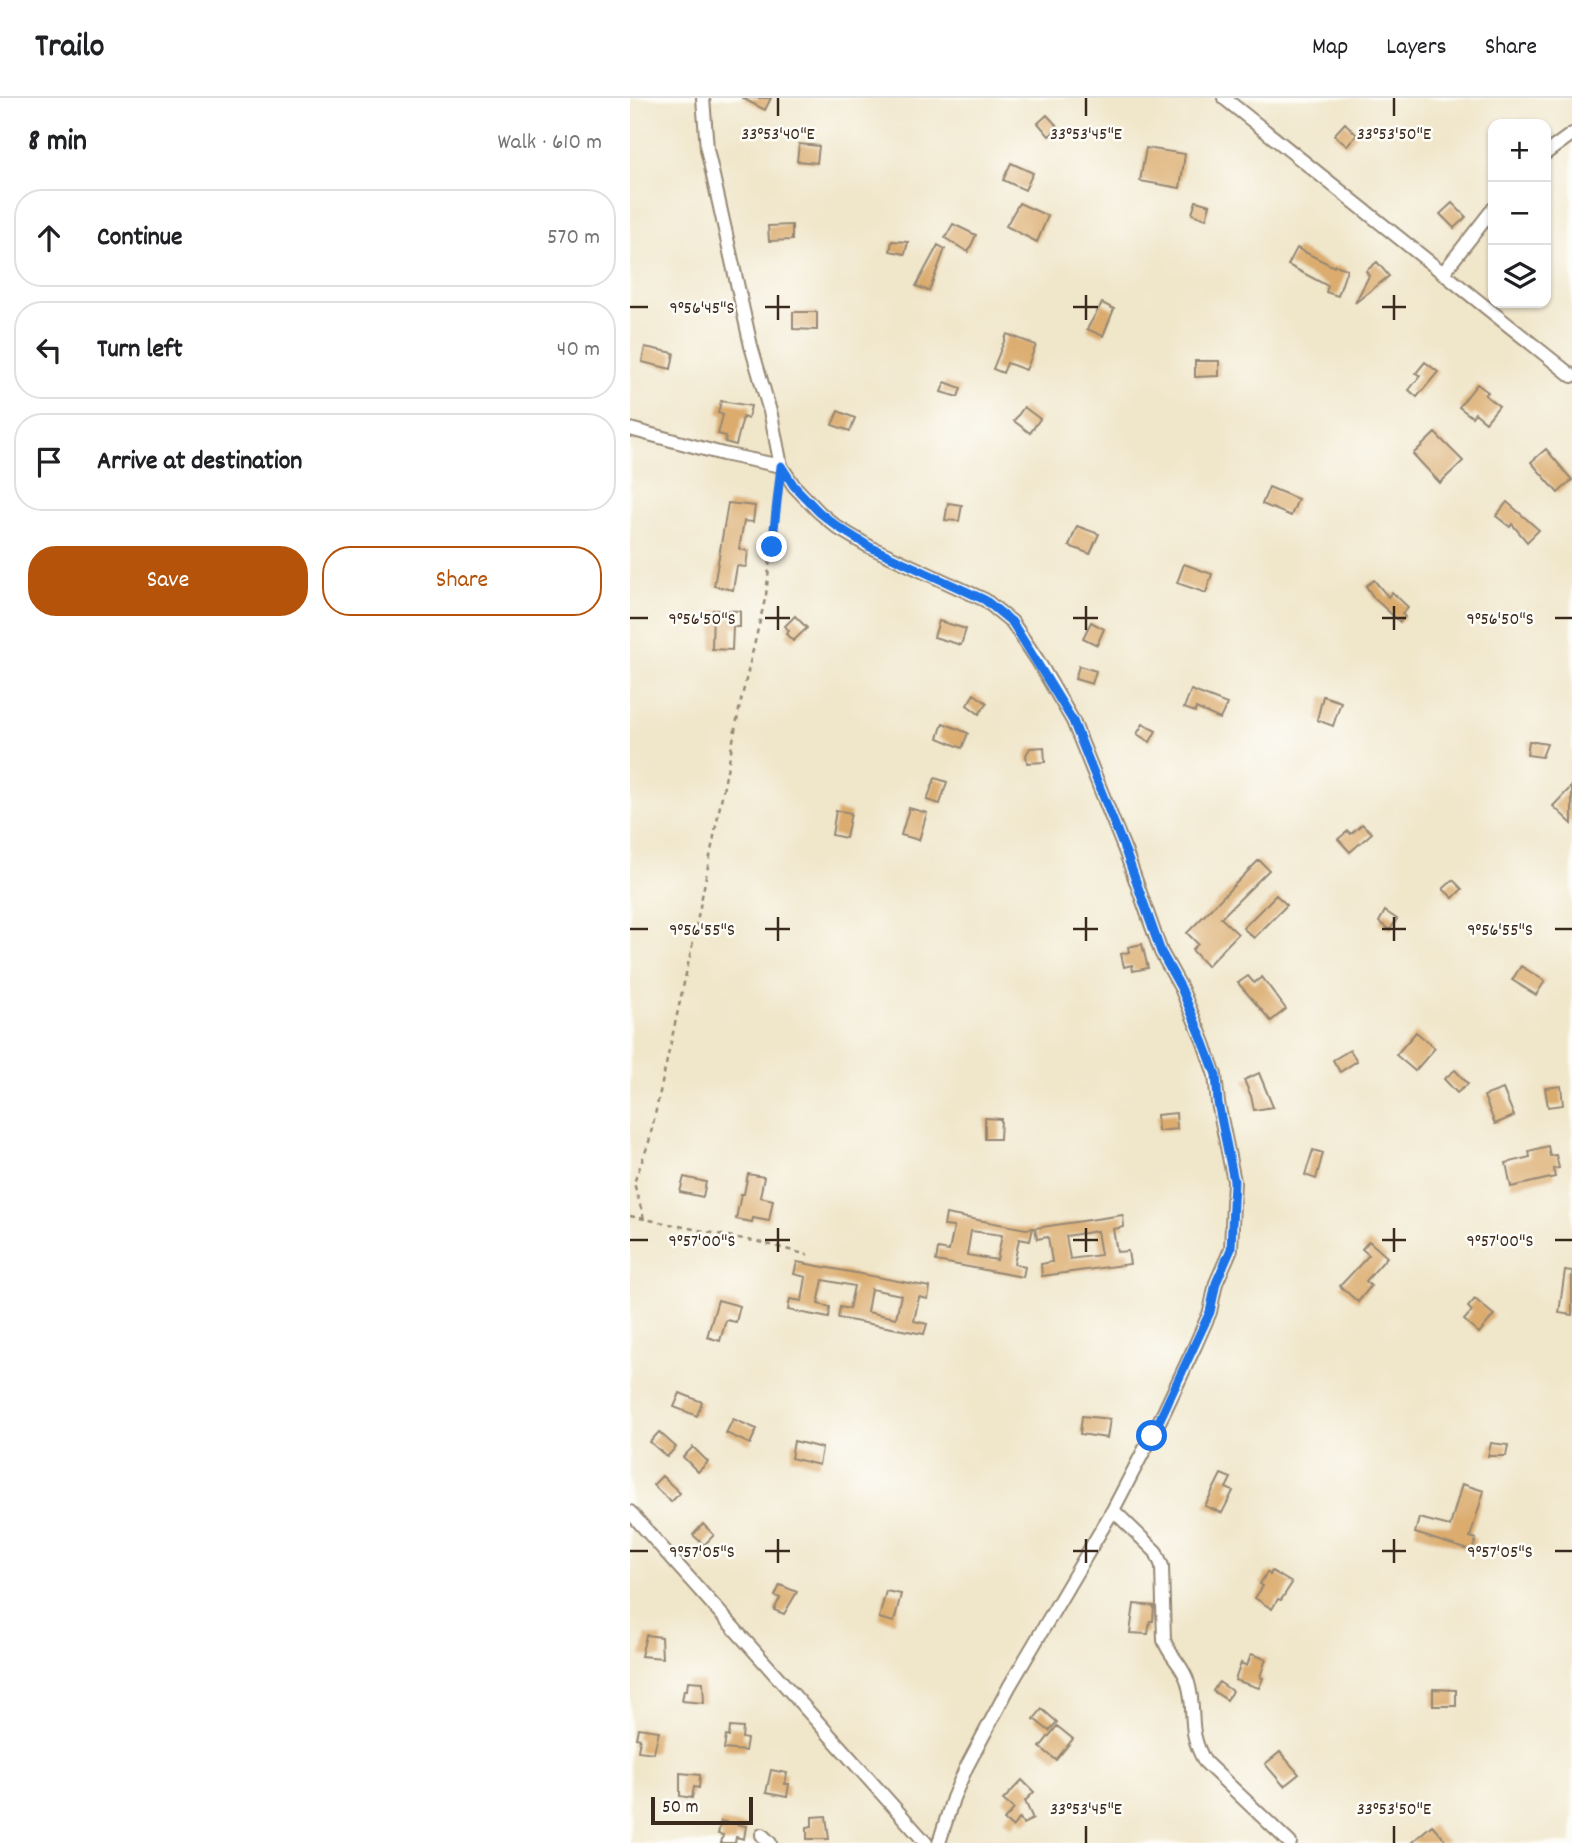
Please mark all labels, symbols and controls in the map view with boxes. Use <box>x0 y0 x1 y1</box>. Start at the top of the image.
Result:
text: Trailo <box>35 25 105 72</box>
text: Map <box>1312 31 1348 65</box>
text: Layers <box>1386 31 1447 65</box>
text: Share <box>1485 31 1537 65</box>
map controls <box>1488 119 1551 308</box>
button: + <box>1488 119 1551 182</box>
text: 8 min <box>28 122 87 165</box>
text: 33°53'40"E <box>741 123 815 148</box>
text: 33°53'45"E <box>1050 123 1122 148</box>
text: 33°53'50"E <box>1357 123 1431 148</box>
text: Walk · 610 m <box>497 127 602 160</box>
button: − <box>1488 182 1551 245</box>
icon: ahead <box>30 219 68 257</box>
text: Continue <box>97 220 182 257</box>
text: 570 m <box>547 222 600 255</box>
button: layers <box>1488 245 1551 308</box>
text: 9°56'45"S <box>670 297 734 322</box>
icon: left <box>30 331 68 369</box>
text: Turn left <box>97 332 183 369</box>
text: 40 m <box>557 334 600 367</box>
icon: arrive <box>30 443 68 481</box>
text: Arrive at destination <box>97 444 302 481</box>
route end <box>756 531 787 562</box>
button: Save <box>28 546 308 616</box>
button: Share <box>322 546 602 616</box>
text: 9°56'50"S <box>668 608 736 633</box>
text: 9°56'50"S <box>1466 608 1534 633</box>
text: 9°56'55"S <box>669 919 735 944</box>
text: 9°56'55"S <box>1467 919 1533 944</box>
text: 9°57'00"S <box>669 1230 735 1255</box>
text: 9°57'00"S <box>1467 1230 1533 1255</box>
route start <box>1136 1420 1167 1451</box>
text: 9°57'05"S <box>669 1541 735 1566</box>
text: 9°57'05"S <box>1467 1541 1533 1566</box>
scale bar <box>651 1794 752 1826</box>
text: 50 m <box>662 1795 699 1822</box>
text: 33°53'45"E <box>1050 1798 1122 1823</box>
text: 33°53'50"E <box>1357 1798 1431 1823</box>

